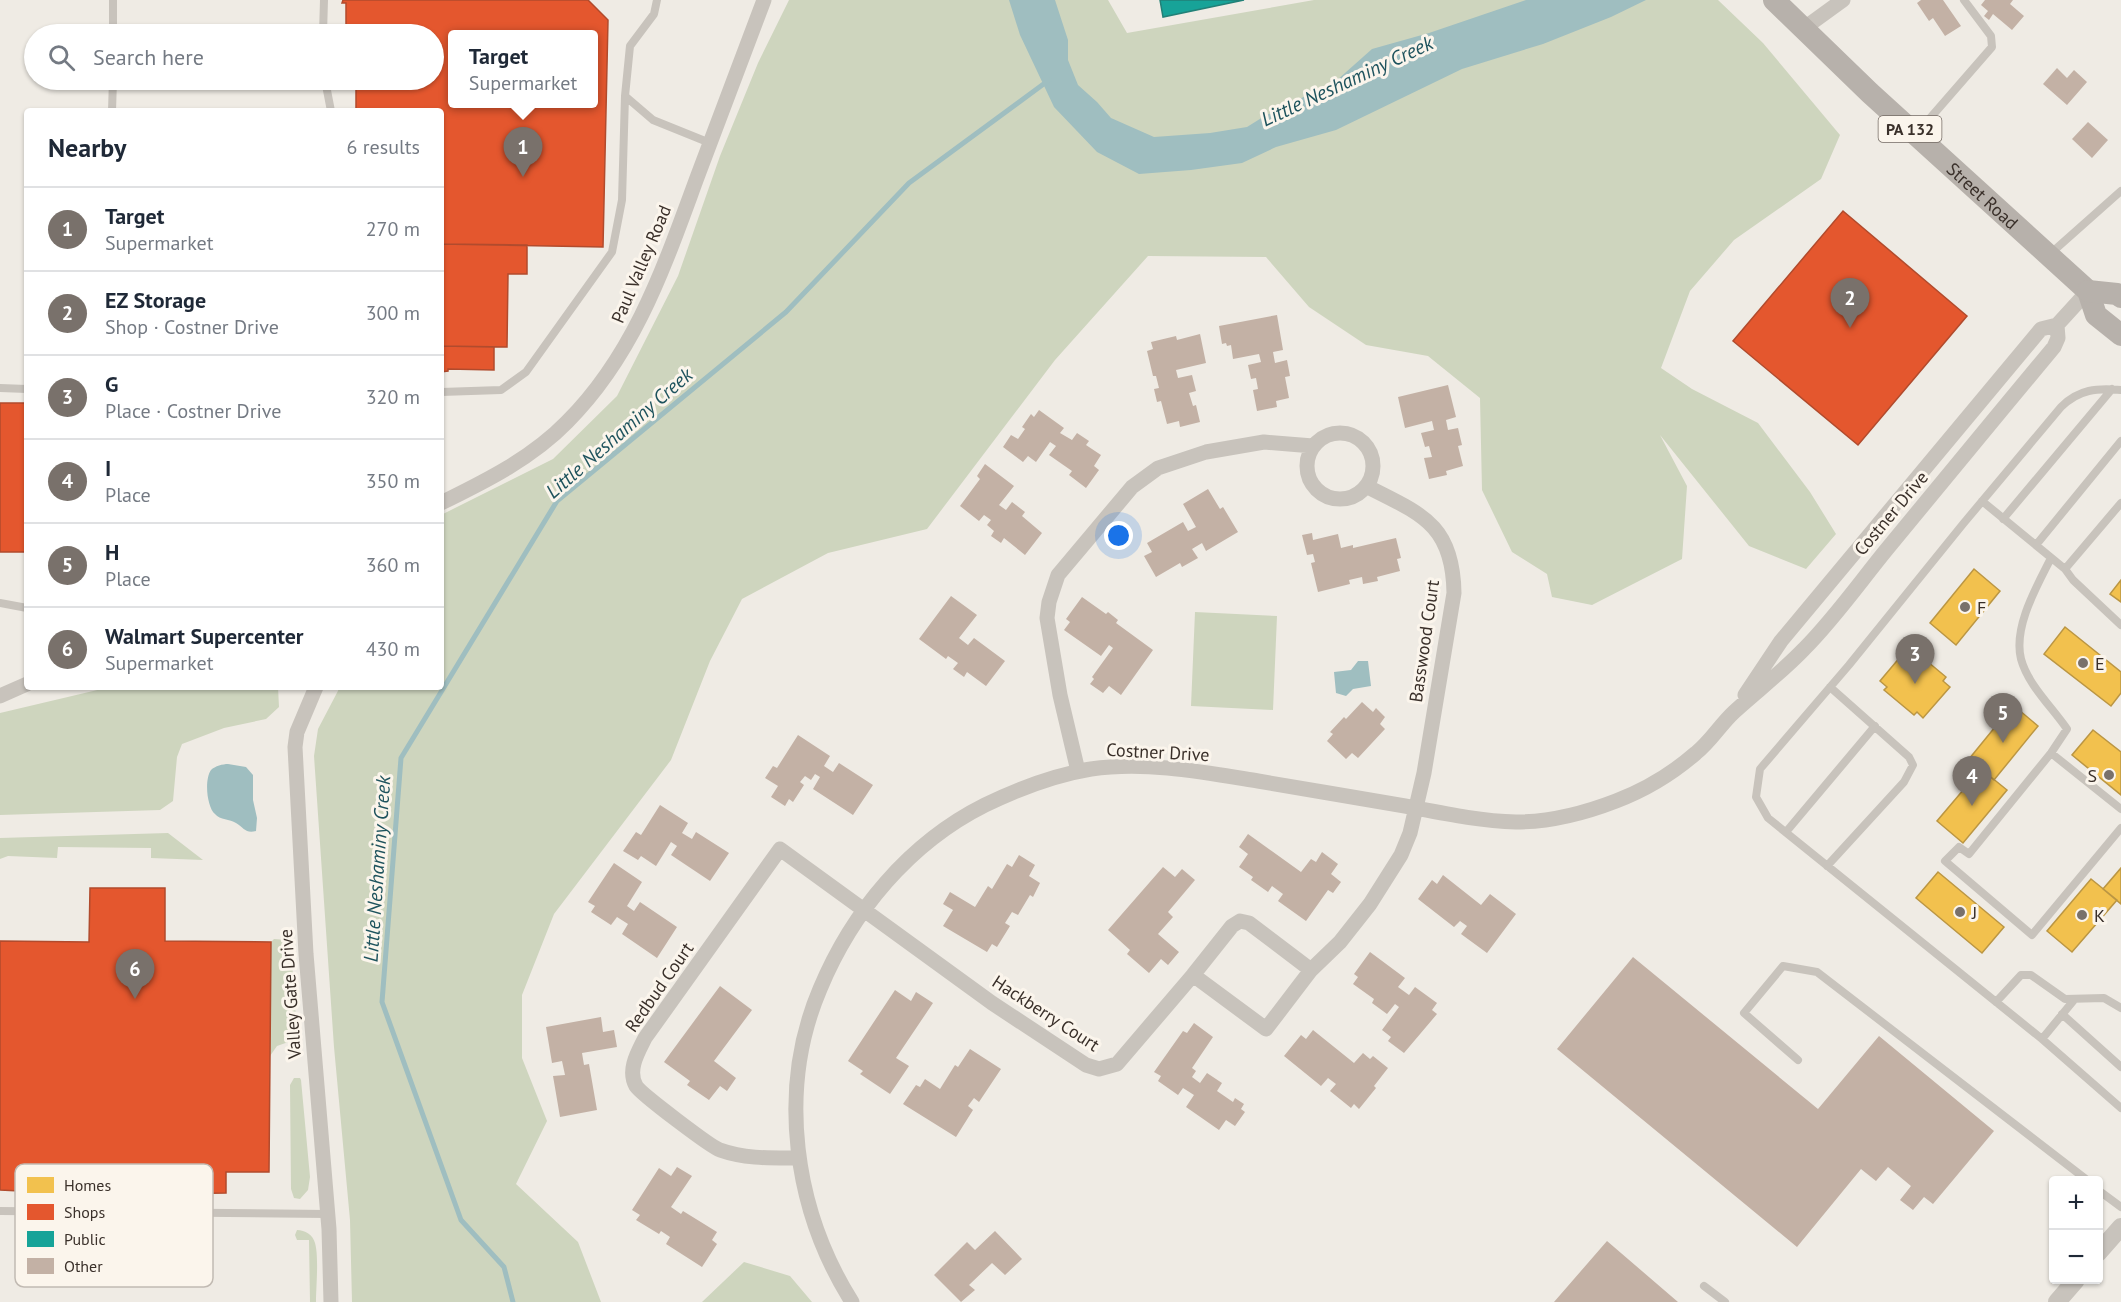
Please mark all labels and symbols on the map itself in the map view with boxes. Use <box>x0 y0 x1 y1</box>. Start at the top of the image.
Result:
water label: Little Neshaminy Creek <box>1257 29 1438 132</box>
road number: PA 132 <box>1878 116 1942 142</box>
pin: 1 <box>504 128 542 177</box>
street label: Street Road <box>1942 157 2023 234</box>
street label: Paul Valley Road <box>606 202 676 326</box>
pin: 2 <box>1830 278 1870 328</box>
water label: Little Neshaminy Creek <box>540 361 699 504</box>
street label: Costner Drive <box>1849 466 1933 560</box>
your location <box>1104 521 1133 550</box>
street label: Basswood Court <box>1404 578 1444 704</box>
place label: F <box>1977 596 1986 619</box>
marker: F <box>1958 600 1972 614</box>
pin: 3 <box>1896 634 1934 684</box>
place label: E <box>2095 652 2105 675</box>
marker: E <box>2076 656 2090 670</box>
pin: 5 <box>1984 694 2022 743</box>
street label: Costner Drive <box>1106 738 1210 766</box>
pin: 4 <box>1952 756 1992 806</box>
place label: S <box>2087 764 2097 787</box>
marker: S <box>2102 768 2116 782</box>
water label: Little Neshaminy Creek <box>358 774 397 963</box>
place label: J <box>1971 901 1977 924</box>
place label: K <box>2094 904 2105 927</box>
marker: J <box>1953 905 1967 919</box>
marker: K <box>2075 908 2089 922</box>
street label: Valley Gate Drive <box>274 928 306 1061</box>
street label: Redbud Court <box>620 938 698 1036</box>
pin: 6 <box>116 950 154 999</box>
street label: Hackberry Court <box>988 970 1104 1056</box>
legend <box>15 1164 213 1287</box>
text: Homes <box>64 1175 111 1195</box>
text: Shops <box>64 1202 105 1222</box>
text: Public <box>64 1229 106 1249</box>
text: Other <box>64 1256 103 1276</box>

